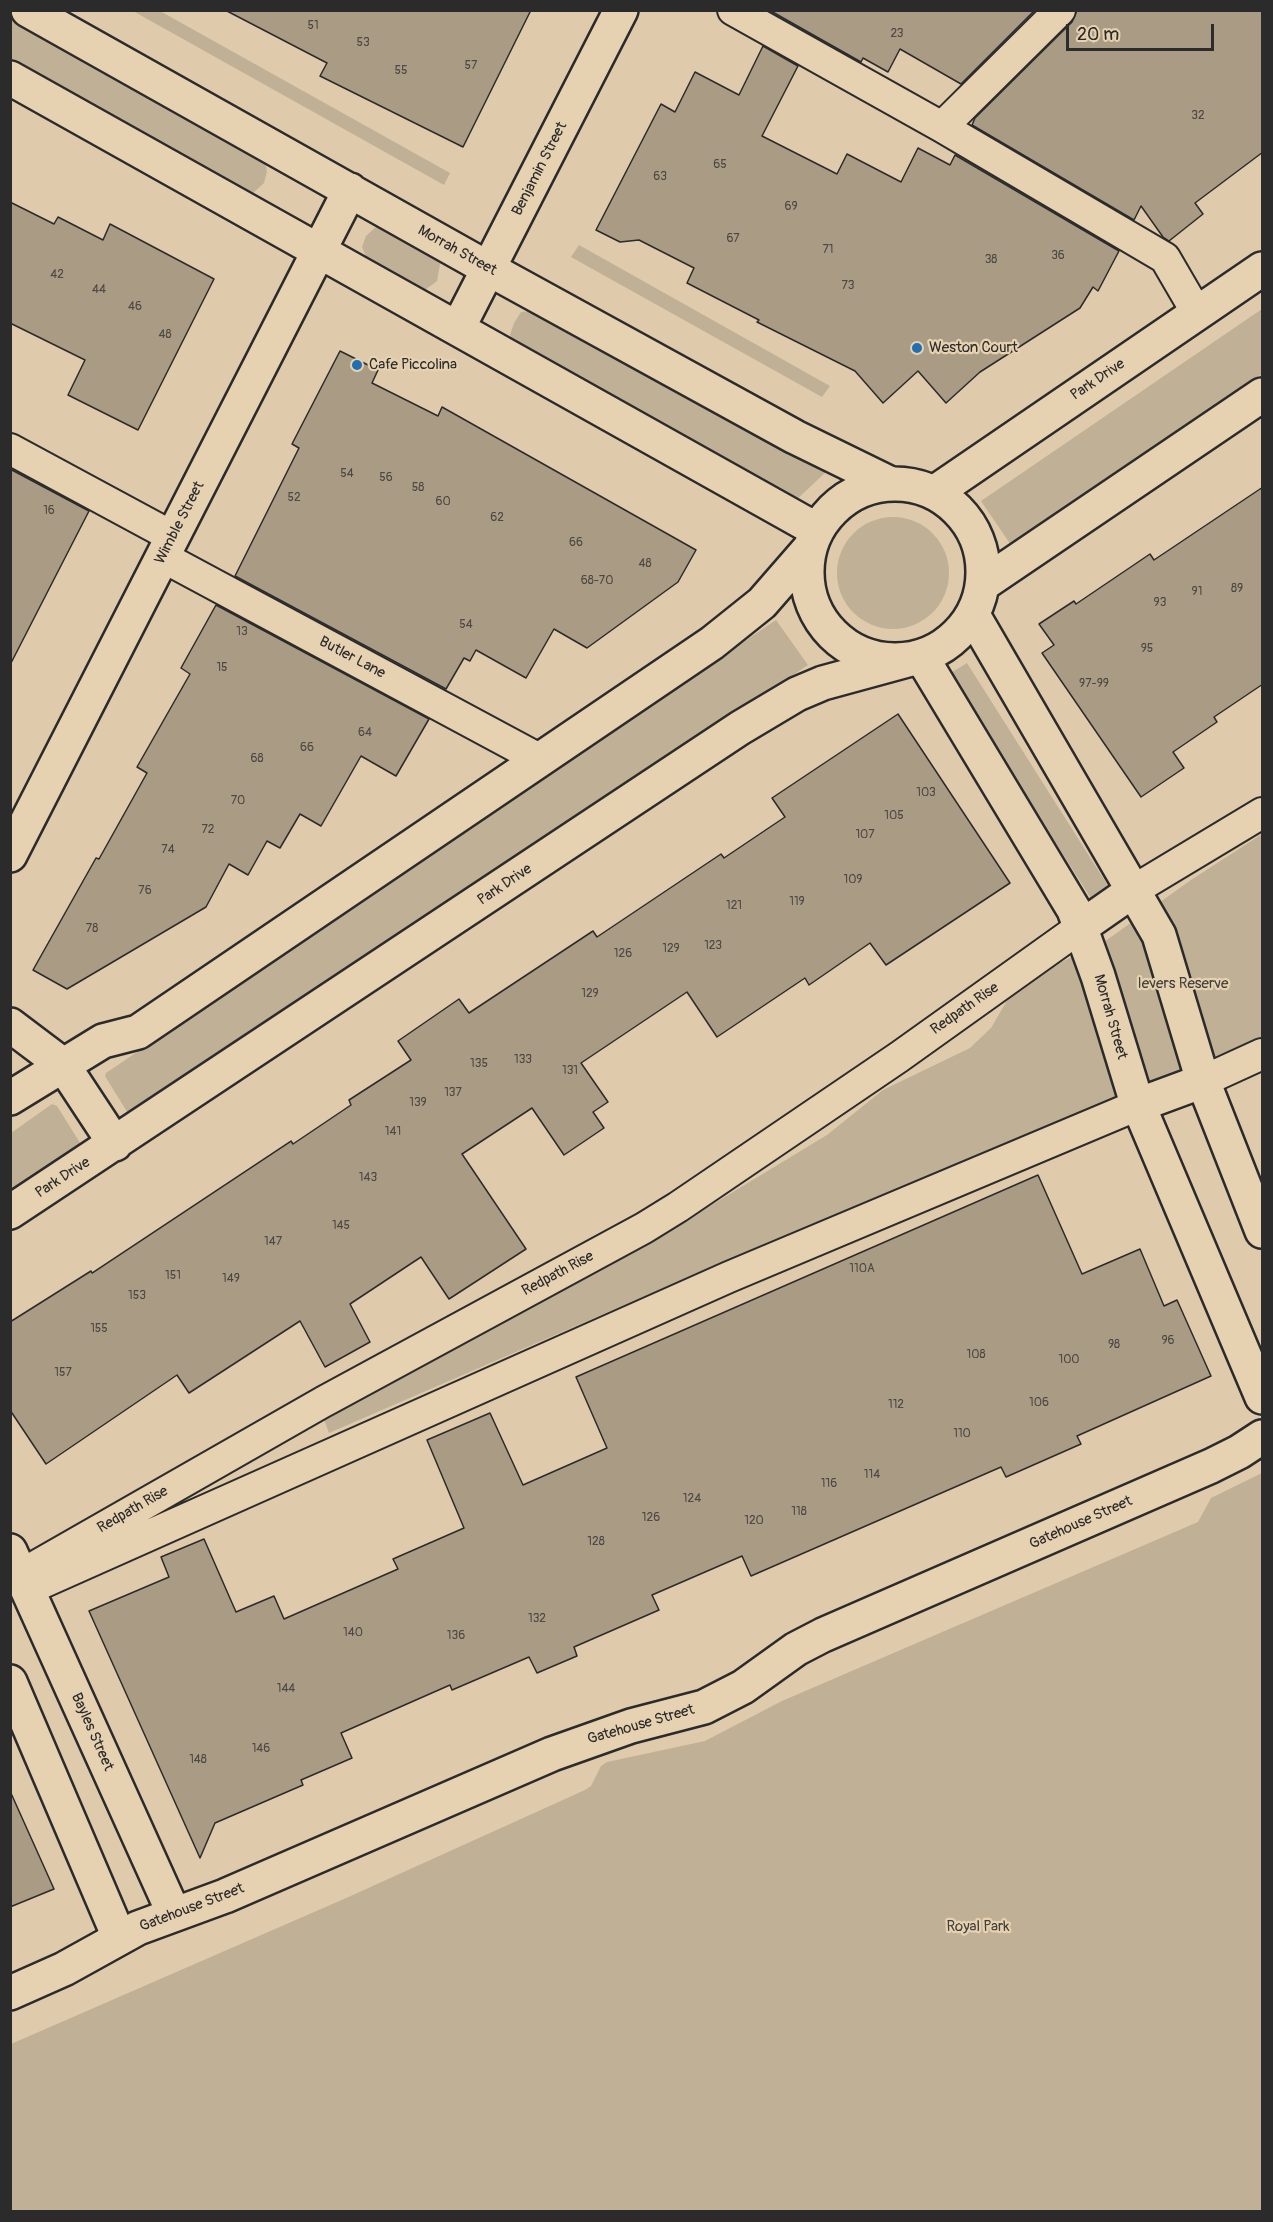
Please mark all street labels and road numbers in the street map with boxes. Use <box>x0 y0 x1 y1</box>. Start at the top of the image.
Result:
street label: Benjamin Street <box>509 119 571 219</box>
street label: Morrah Street <box>414 222 500 280</box>
street label: Park Drive <box>1067 355 1129 405</box>
street label: Wimble Street <box>151 479 209 567</box>
street label: Butler Lane <box>316 633 388 683</box>
street label: Park Drive <box>474 860 536 910</box>
street label: Morrah Street <box>1089 972 1131 1062</box>
street label: Redpath Rise <box>928 979 1002 1039</box>
street label: Park Drive <box>32 1154 94 1202</box>
street label: Redpath Rise <box>519 1248 597 1300</box>
street label: Redpath Rise <box>94 1482 172 1538</box>
street label: Gatehouse Street <box>1027 1492 1135 1554</box>
street label: Bayles Street <box>67 1690 117 1774</box>
street label: Gatehouse Street <box>585 1701 697 1749</box>
street label: Gatehouse Street <box>137 1880 247 1936</box>

